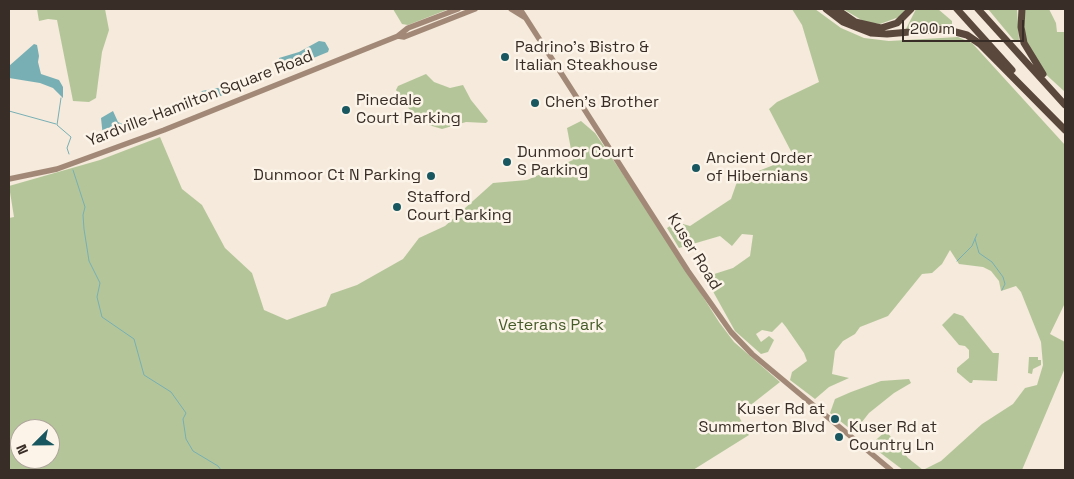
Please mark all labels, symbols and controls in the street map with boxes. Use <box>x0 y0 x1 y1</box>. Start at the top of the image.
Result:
scale bar <box>904 10 1026 42</box>
text: 200 m <box>910 19 955 38</box>
place label: Padrino's Bistro & Italian Steakhouse <box>515 38 658 76</box>
street label: Yardville-Hamilton Square Road <box>84 47 316 151</box>
marker: Padrino's Bistro & Italian Steakhouse <box>499 51 511 63</box>
place label: Pinedale Court Parking <box>356 91 461 129</box>
place label: Chen's Brother <box>545 93 659 113</box>
marker: Chen's Brother <box>529 97 541 109</box>
marker: Pinedale Court Parking <box>340 104 352 116</box>
place label: Dunmoor Court S Parking <box>517 143 634 181</box>
place label: Ancient Order of Hibernians <box>706 149 812 187</box>
marker: Dunmoor Court S Parking <box>501 156 513 168</box>
marker: Ancient Order of Hibernians <box>690 162 702 174</box>
place label: Dunmoor Ct N Parking <box>253 166 421 186</box>
marker: Dunmoor Ct N Parking <box>425 170 437 182</box>
place label: Stafford Court Parking <box>407 188 512 226</box>
marker: Stafford Court Parking <box>391 201 403 213</box>
street label: Kuser Road <box>663 210 725 294</box>
park label: Veterans Park <box>498 316 604 336</box>
place label: Kuser Rd at Summerton Blvd <box>698 400 825 438</box>
marker: Kuser Rd at Summerton Blvd <box>829 413 841 425</box>
place label: Kuser Rd at Country Ln <box>849 418 937 456</box>
north arrow <box>10 419 60 469</box>
marker: Kuser Rd at Country Ln <box>833 431 845 443</box>
text: N <box>12 442 32 457</box>

